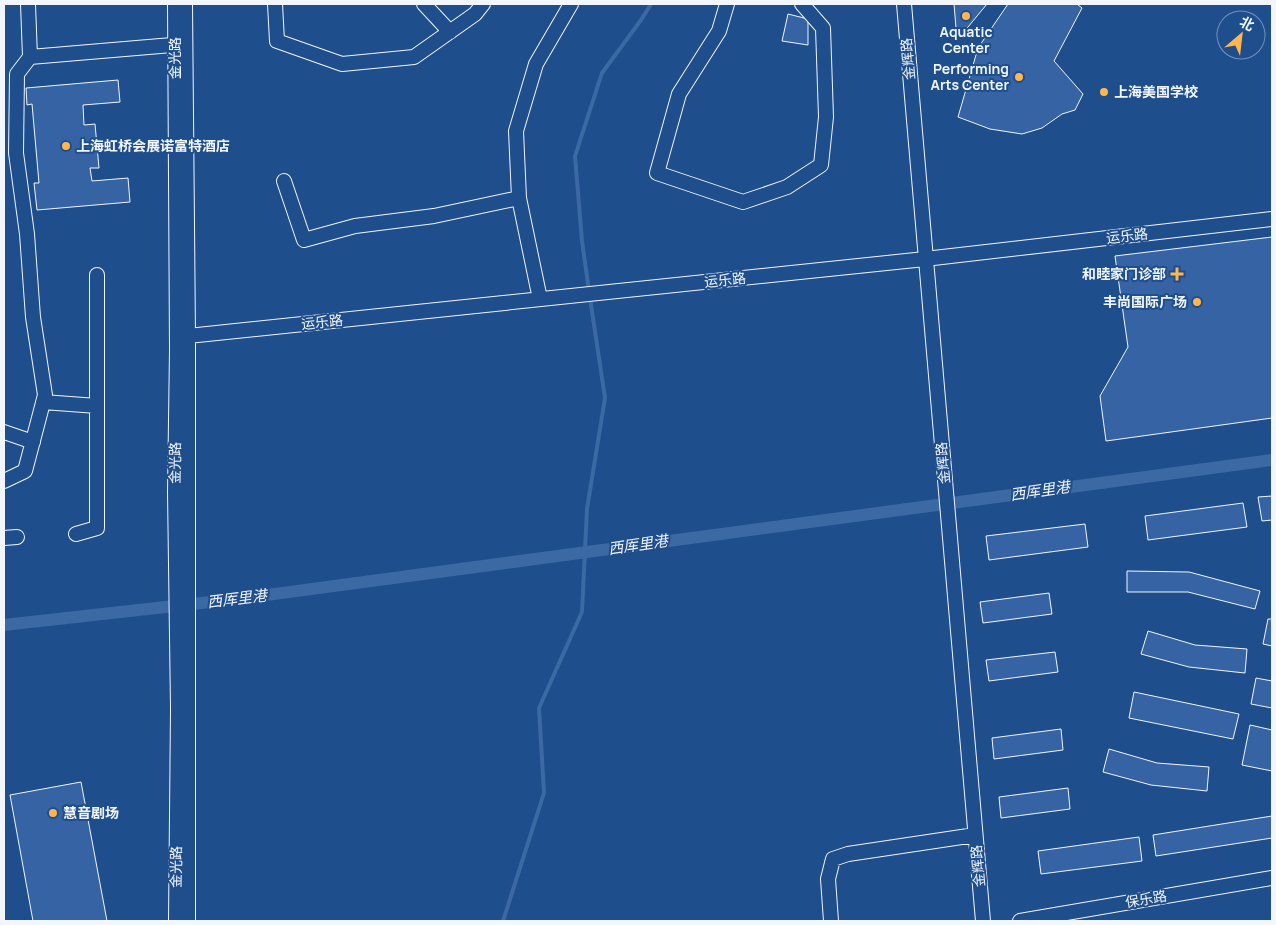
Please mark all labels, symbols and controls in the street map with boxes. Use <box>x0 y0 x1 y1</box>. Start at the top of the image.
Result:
marker: Aquatic Center <box>960 10 972 22</box>
north arrow <box>1216 10 1266 60</box>
text: 北 <box>1237 11 1258 35</box>
place label: Aquatic Center <box>940 22 992 57</box>
street label: 金光路 <box>165 37 184 79</box>
street label: 金辉路 <box>896 37 919 81</box>
place label: Performing Arts Center <box>931 59 1009 94</box>
marker: Performing Arts Center <box>1013 71 1025 83</box>
place label: 上海美国学校 <box>1114 82 1198 101</box>
marker: 上海美国学校 <box>1098 86 1110 98</box>
place label: 上海虹桥会展诺富特酒店 <box>76 136 230 155</box>
marker: 上海虹桥会展诺富特酒店 <box>60 140 72 152</box>
street label: 运乐路 <box>1105 224 1149 247</box>
place label: 和睦家门诊部 <box>1082 264 1166 283</box>
marker: 和睦家门诊部 <box>1170 267 1184 281</box>
street label: 运乐路 <box>703 268 747 291</box>
place label: 丰尚国际广场 <box>1103 292 1187 311</box>
marker: 丰尚国际广场 <box>1191 296 1203 308</box>
street label: 运乐路 <box>300 310 344 333</box>
street label: 金辉路 <box>931 441 954 485</box>
street label: 金光路 <box>165 442 184 484</box>
water label: 西厍里港 <box>1009 476 1073 505</box>
water label: 西厍里港 <box>607 530 671 559</box>
water label: 西厍里港 <box>206 584 270 613</box>
place label: 慧音剧场 <box>63 803 119 822</box>
marker: 慧音剧场 <box>47 807 59 819</box>
street label: 金辉路 <box>966 844 989 888</box>
street label: 金光路 <box>166 846 185 888</box>
street label: 保乐路 <box>1124 886 1168 912</box>

